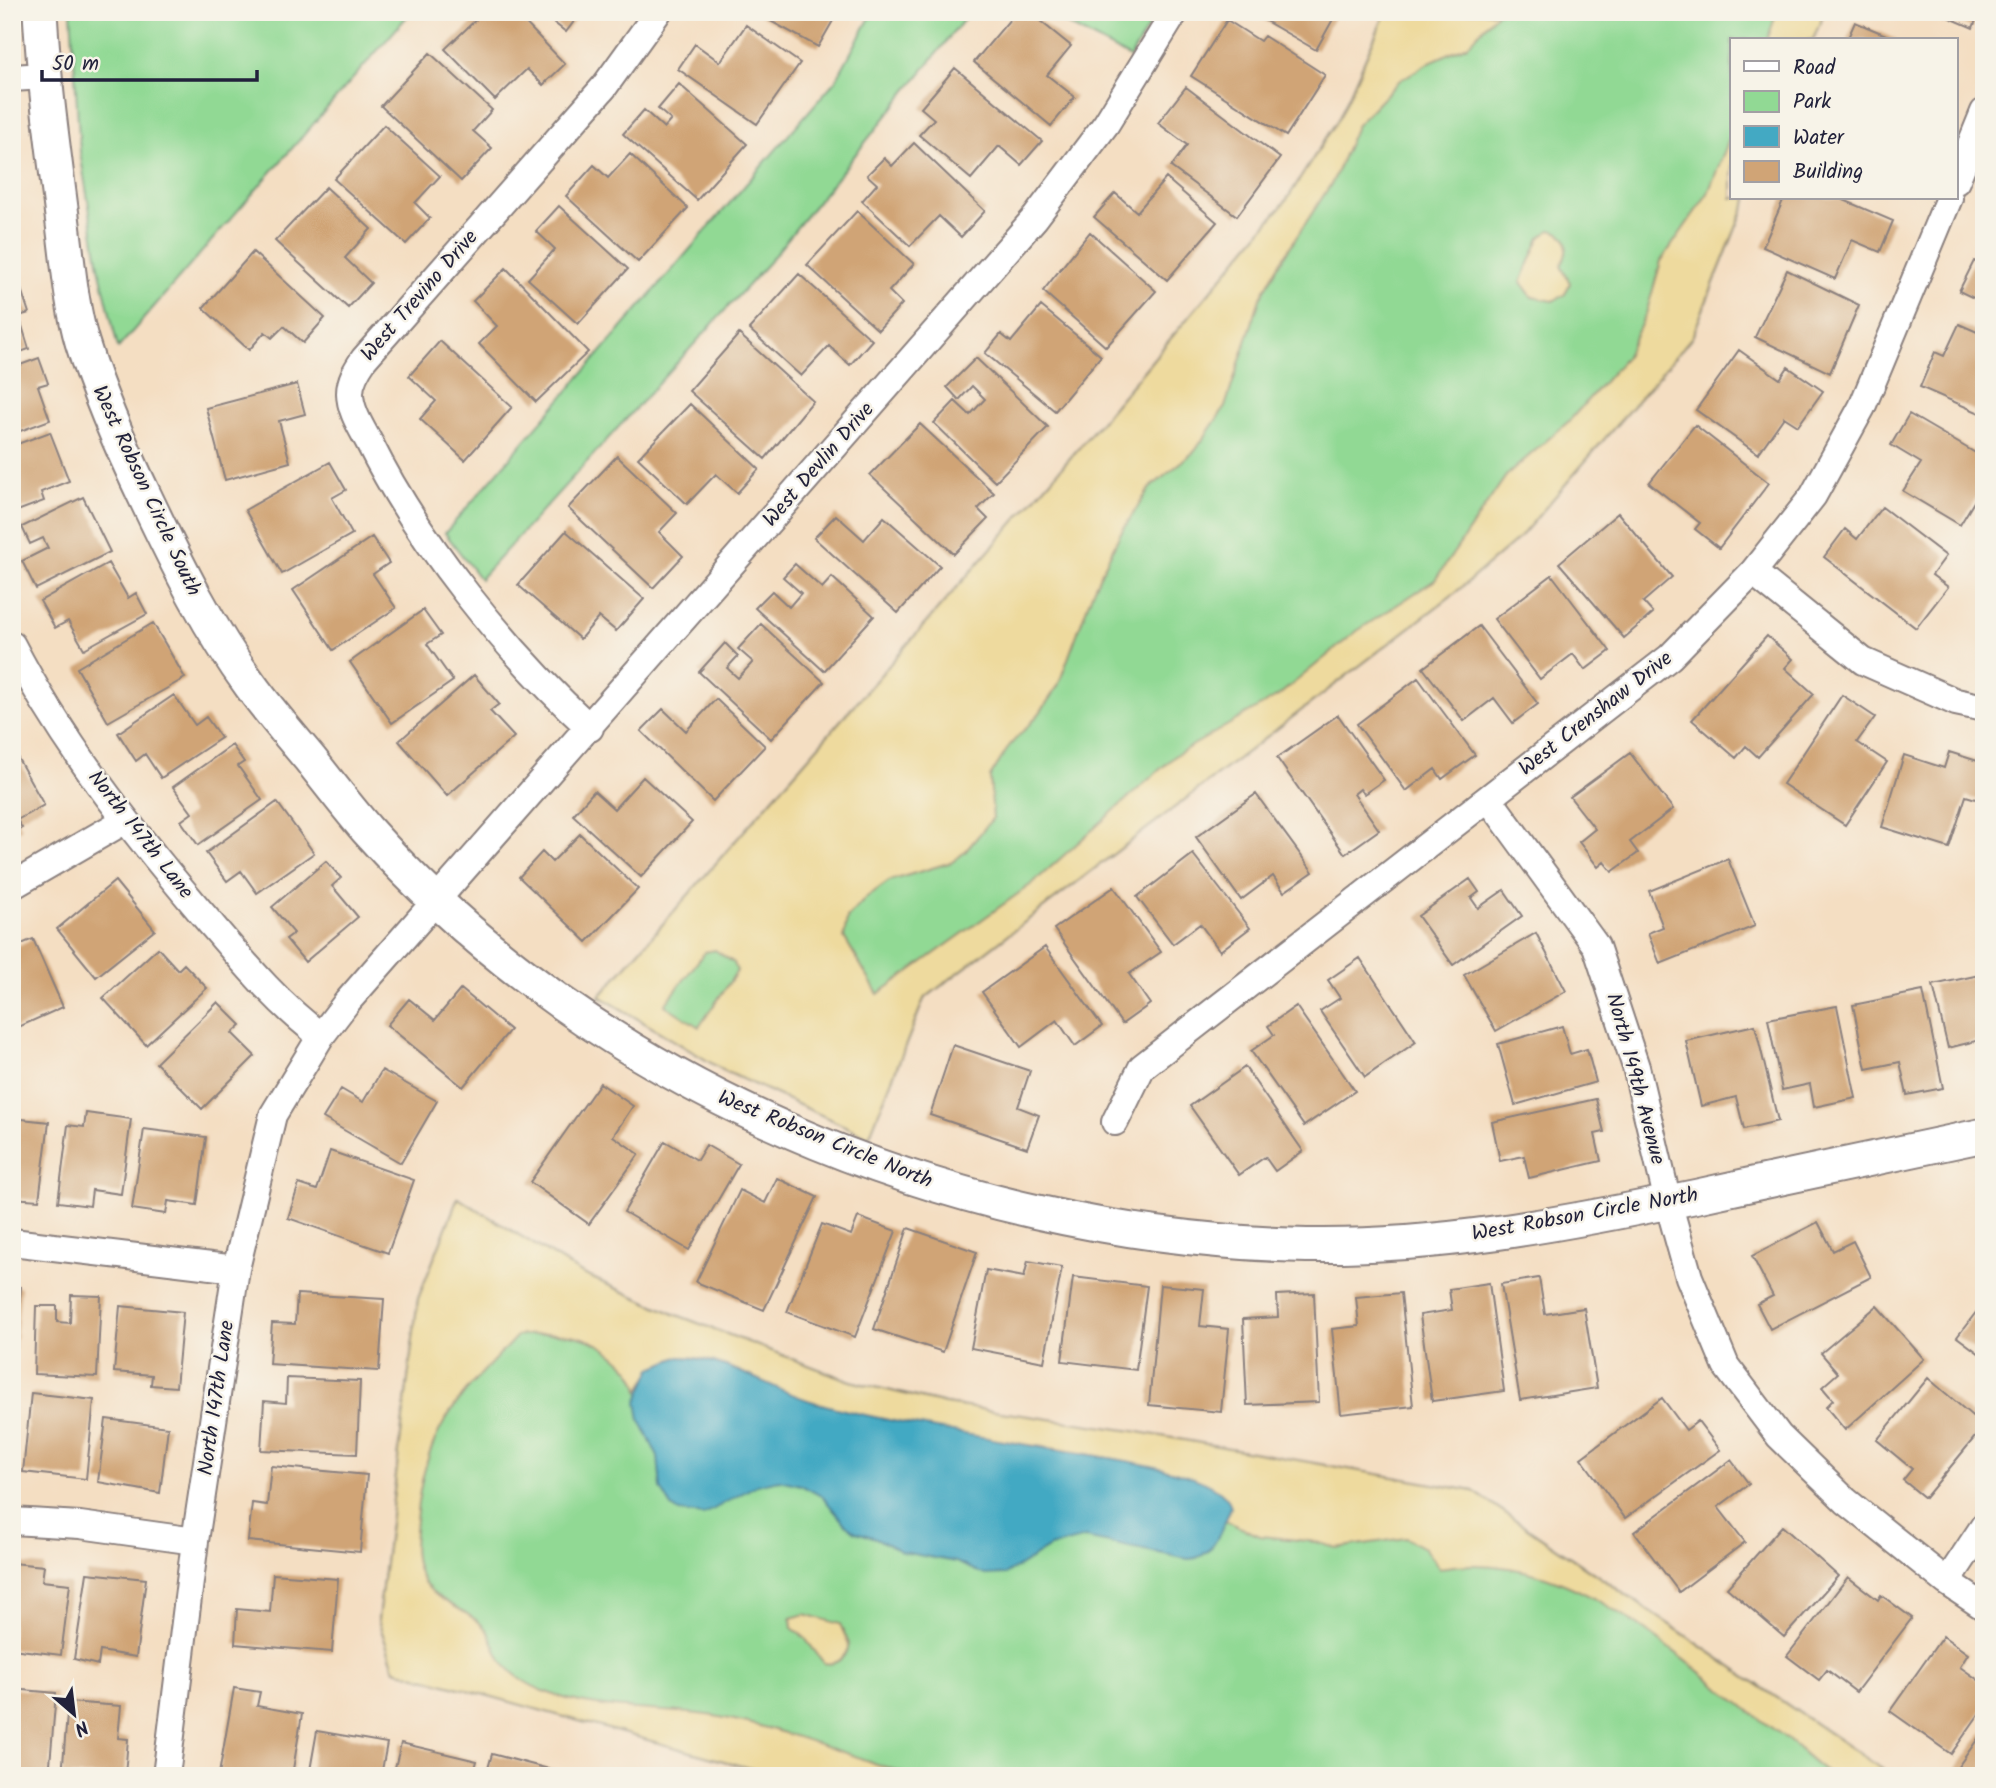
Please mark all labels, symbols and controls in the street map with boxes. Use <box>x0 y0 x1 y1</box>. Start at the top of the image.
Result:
scale bar <box>42 38 257 82</box>
legend <box>1730 38 1958 200</box>
text: 50 m <box>52 48 99 81</box>
text: Road <box>1793 52 1836 85</box>
text: Park <box>1793 86 1831 119</box>
text: Water <box>1793 122 1845 155</box>
text: Building <box>1793 156 1863 189</box>
street label: West Trevino Drive <box>353 222 487 369</box>
street label: West Robson Circle South <box>83 380 209 602</box>
street label: West Devlin Drive <box>755 395 883 535</box>
street label: West Crenshaw Drive <box>1512 643 1681 785</box>
street label: North 147th Lane <box>79 763 201 907</box>
street label: North 149th Avenue <box>1596 989 1674 1169</box>
street label: West Robson Circle North <box>713 1082 937 1198</box>
street label: West Robson Circle North <box>1469 1179 1701 1251</box>
street label: North 147th Lane <box>190 1318 244 1478</box>
north arrow <box>38 1680 108 1750</box>
text: N <box>69 1711 93 1743</box>

